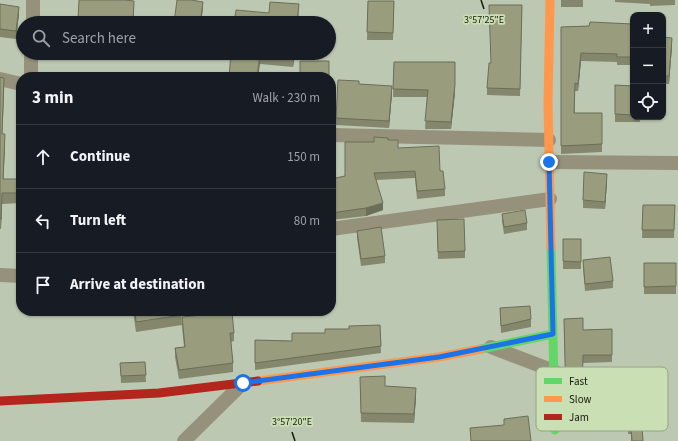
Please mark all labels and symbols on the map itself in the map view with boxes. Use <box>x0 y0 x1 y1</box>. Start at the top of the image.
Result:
text: 3°57'25"E <box>464 13 504 27</box>
route end <box>540 153 558 171</box>
legend <box>536 367 668 431</box>
route start <box>234 374 252 392</box>
text: Fast <box>569 374 588 389</box>
text: Slow <box>569 392 592 407</box>
text: Jam <box>569 410 589 425</box>
text: 3°57'20"E <box>272 415 312 429</box>

